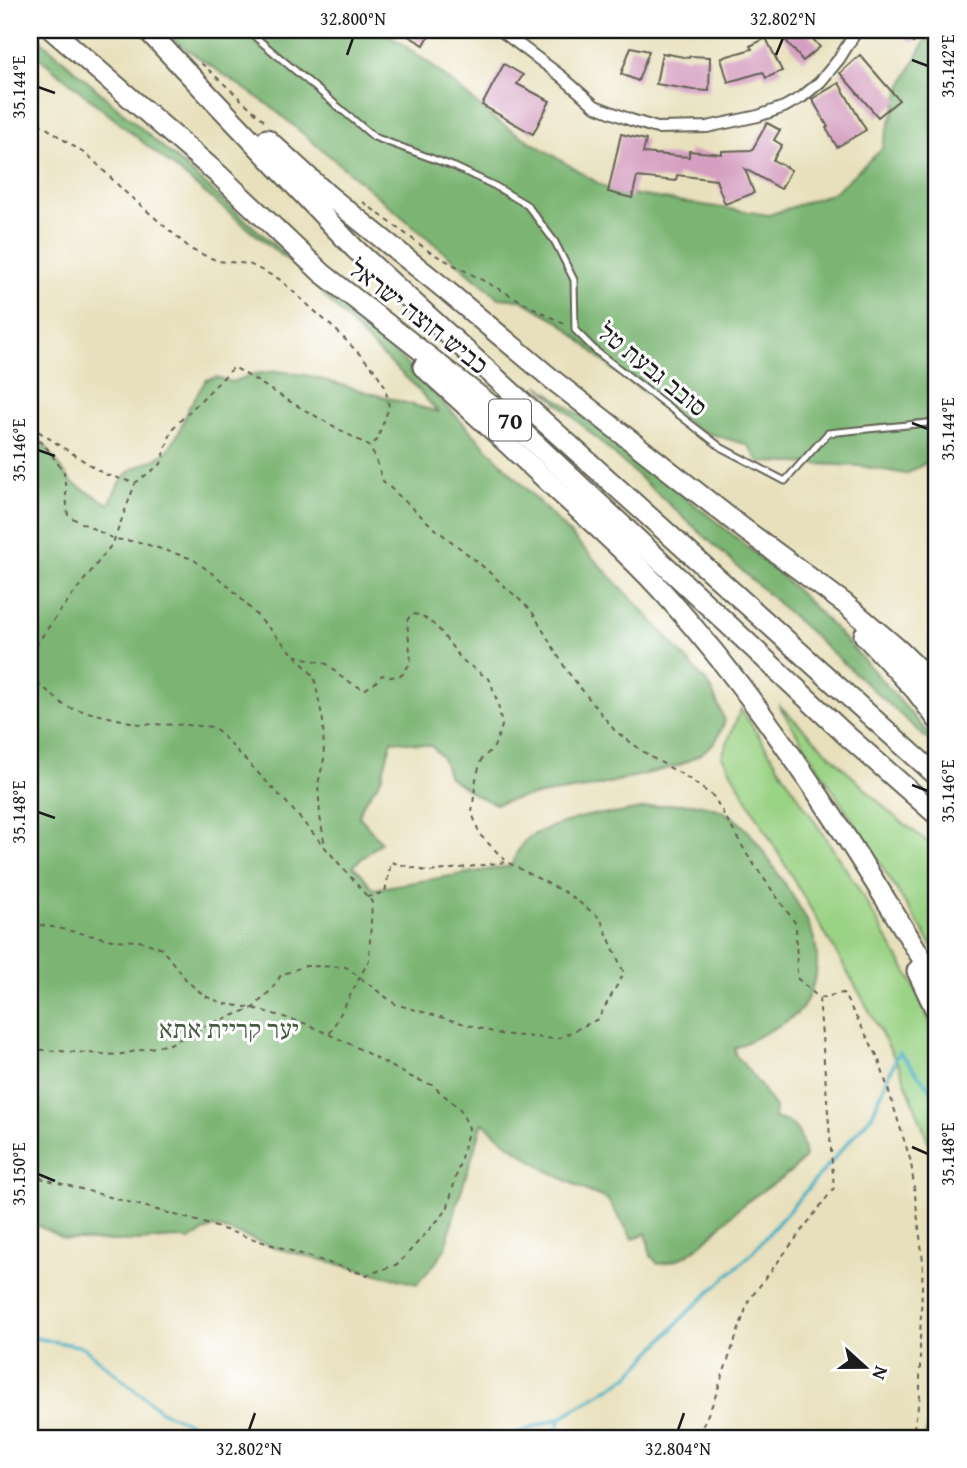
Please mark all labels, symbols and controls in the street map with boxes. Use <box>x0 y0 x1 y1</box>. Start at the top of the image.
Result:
text: 32.800°N <box>320 5 386 32</box>
text: 32.802°N <box>750 5 816 32</box>
text: 35.142°E <box>934 34 961 98</box>
text: 35.144°E <box>5 55 32 119</box>
street label: כביש חוצה ישראל <box>341 249 497 383</box>
street label: סובב גבעת טל <box>590 312 716 426</box>
text: 35.144°E <box>934 397 961 461</box>
road number: 70 <box>489 400 531 440</box>
text: 35.146°E <box>5 418 32 482</box>
text: 35.146°E <box>934 759 961 823</box>
text: 35.148°E <box>5 780 32 844</box>
park label: יער קריית אתא <box>159 1009 299 1048</box>
text: 35.148°E <box>934 1122 961 1186</box>
text: 35.150°E <box>5 1142 32 1206</box>
north arrow <box>830 1332 900 1402</box>
text: N <box>865 1362 896 1384</box>
text: 32.802°N <box>216 1435 282 1462</box>
text: 32.804°N <box>645 1435 711 1462</box>

